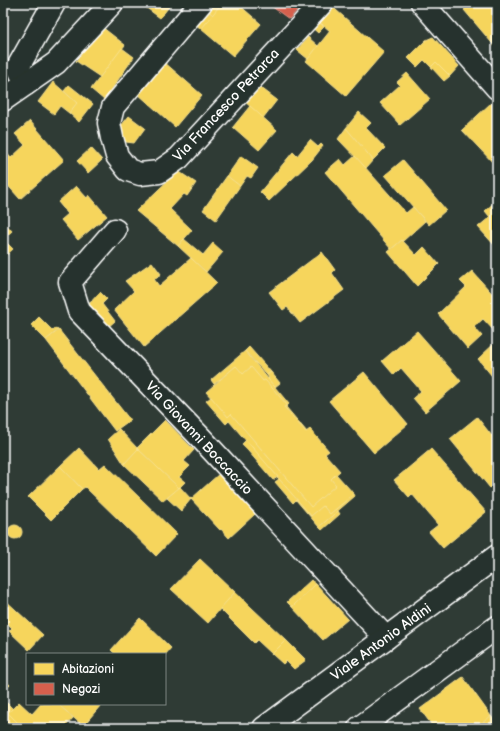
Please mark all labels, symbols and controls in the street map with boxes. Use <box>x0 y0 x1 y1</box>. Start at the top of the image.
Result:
street label: Via Francesco Petrarca <box>169 45 283 165</box>
street label: Via Giovanni Boccaccio <box>142 378 256 498</box>
street label: Viale Antonio Aldini <box>327 600 435 684</box>
legend <box>26 653 166 705</box>
text: Abitazioni <box>62 662 114 677</box>
text: Negozi <box>62 682 101 697</box>

